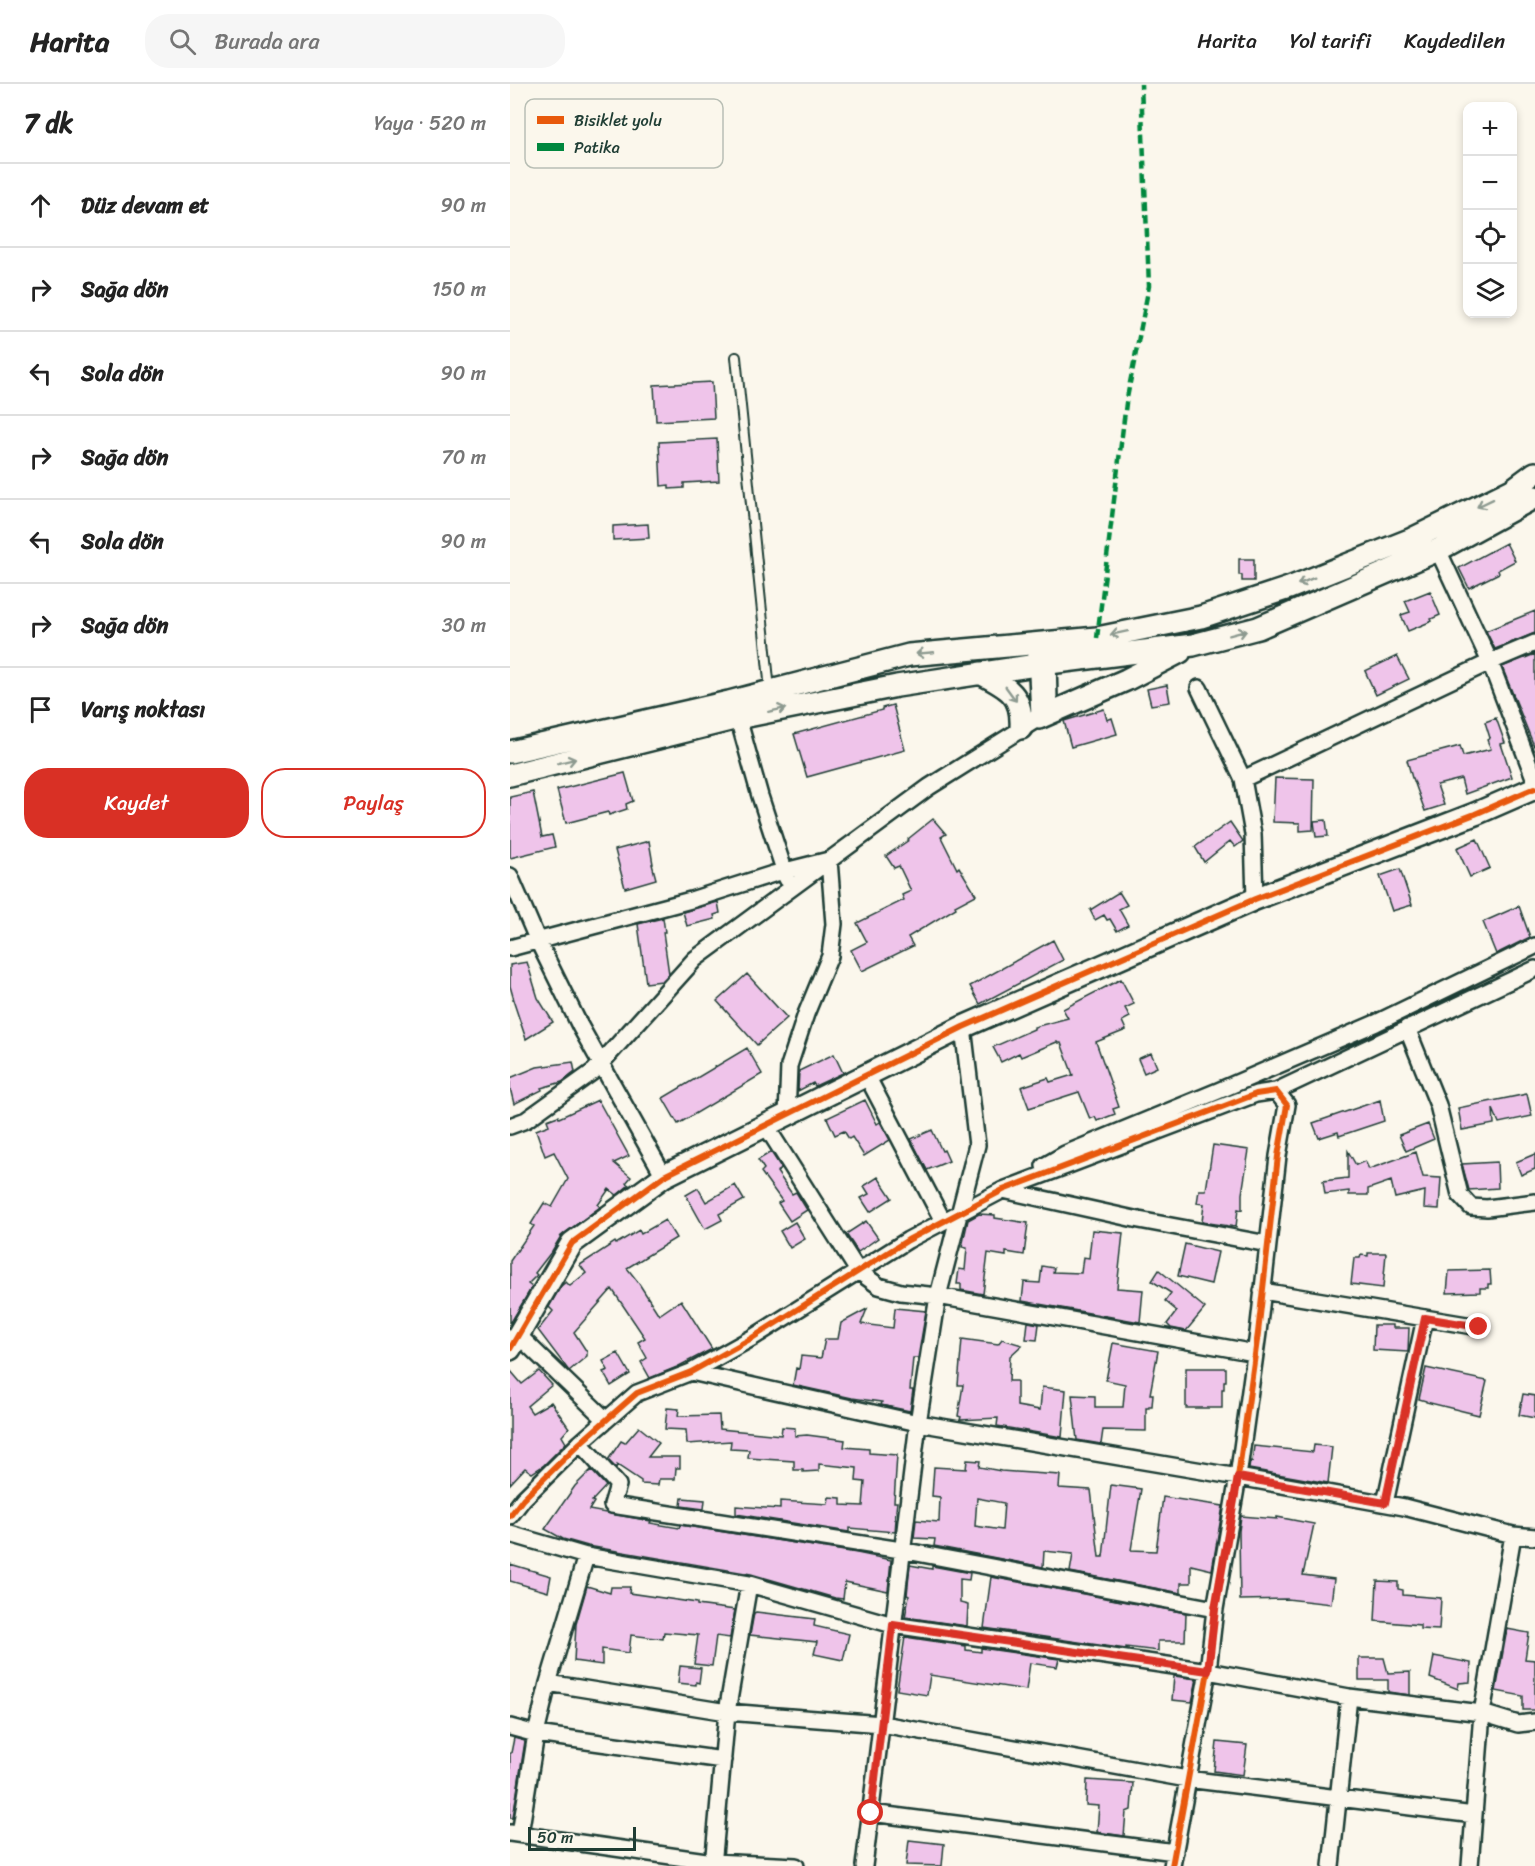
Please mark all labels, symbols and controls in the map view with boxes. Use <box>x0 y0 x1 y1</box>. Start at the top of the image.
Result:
search box <box>145 14 565 68</box>
text: Harita <box>30 17 109 66</box>
text: Burada ara <box>214 22 320 61</box>
text: Harita <box>1197 22 1257 60</box>
text: Yol tarifi <box>1290 22 1371 60</box>
text: Kaydedilen <box>1404 22 1505 60</box>
icon: search <box>166 25 199 58</box>
legend <box>525 99 723 168</box>
text: 7 dk <box>24 100 73 146</box>
map controls <box>1463 102 1517 318</box>
button: + <box>1463 102 1517 156</box>
text: Yaya · 520 m <box>374 106 486 141</box>
text: Bisiklet yolu <box>574 106 662 135</box>
text: Patika <box>574 133 620 162</box>
button: − <box>1463 156 1517 210</box>
text: Düz devam et <box>81 186 209 225</box>
text: 90 m <box>441 188 486 223</box>
icon: ahead <box>24 189 57 222</box>
button: locate <box>1463 210 1517 264</box>
button: layers <box>1463 264 1517 318</box>
text: Sağa dön <box>81 270 168 309</box>
text: 150 m <box>432 272 486 307</box>
icon: right <box>24 273 57 306</box>
text: Sola dön <box>81 354 164 393</box>
text: 90 m <box>441 356 486 391</box>
icon: left <box>24 357 57 390</box>
text: Sağa dön <box>81 438 168 477</box>
text: 70 m <box>441 440 486 475</box>
icon: right <box>24 441 57 474</box>
one-way arrow <box>1476 497 1494 509</box>
text: Sola dön <box>81 522 164 561</box>
text: 90 m <box>441 524 486 559</box>
icon: left <box>24 525 57 558</box>
one-way arrow <box>1298 576 1316 587</box>
text: Sağa dön <box>81 606 168 645</box>
text: 30 m <box>442 608 486 643</box>
icon: right <box>24 609 57 642</box>
one-way arrow <box>1228 627 1247 638</box>
one-way arrow <box>1110 628 1129 639</box>
one-way arrow <box>916 648 936 659</box>
one-way arrow <box>1005 685 1017 701</box>
text: Varış noktası <box>81 690 205 729</box>
icon: arrive <box>24 693 57 726</box>
one-way arrow <box>767 704 786 715</box>
one-way arrow <box>557 754 576 766</box>
button: Kaydet <box>24 768 249 838</box>
button: Paylaş <box>261 768 486 838</box>
route end <box>1465 1313 1491 1339</box>
route start <box>857 1799 883 1825</box>
text: 50 m <box>537 1823 573 1852</box>
scale bar <box>528 1824 636 1852</box>

